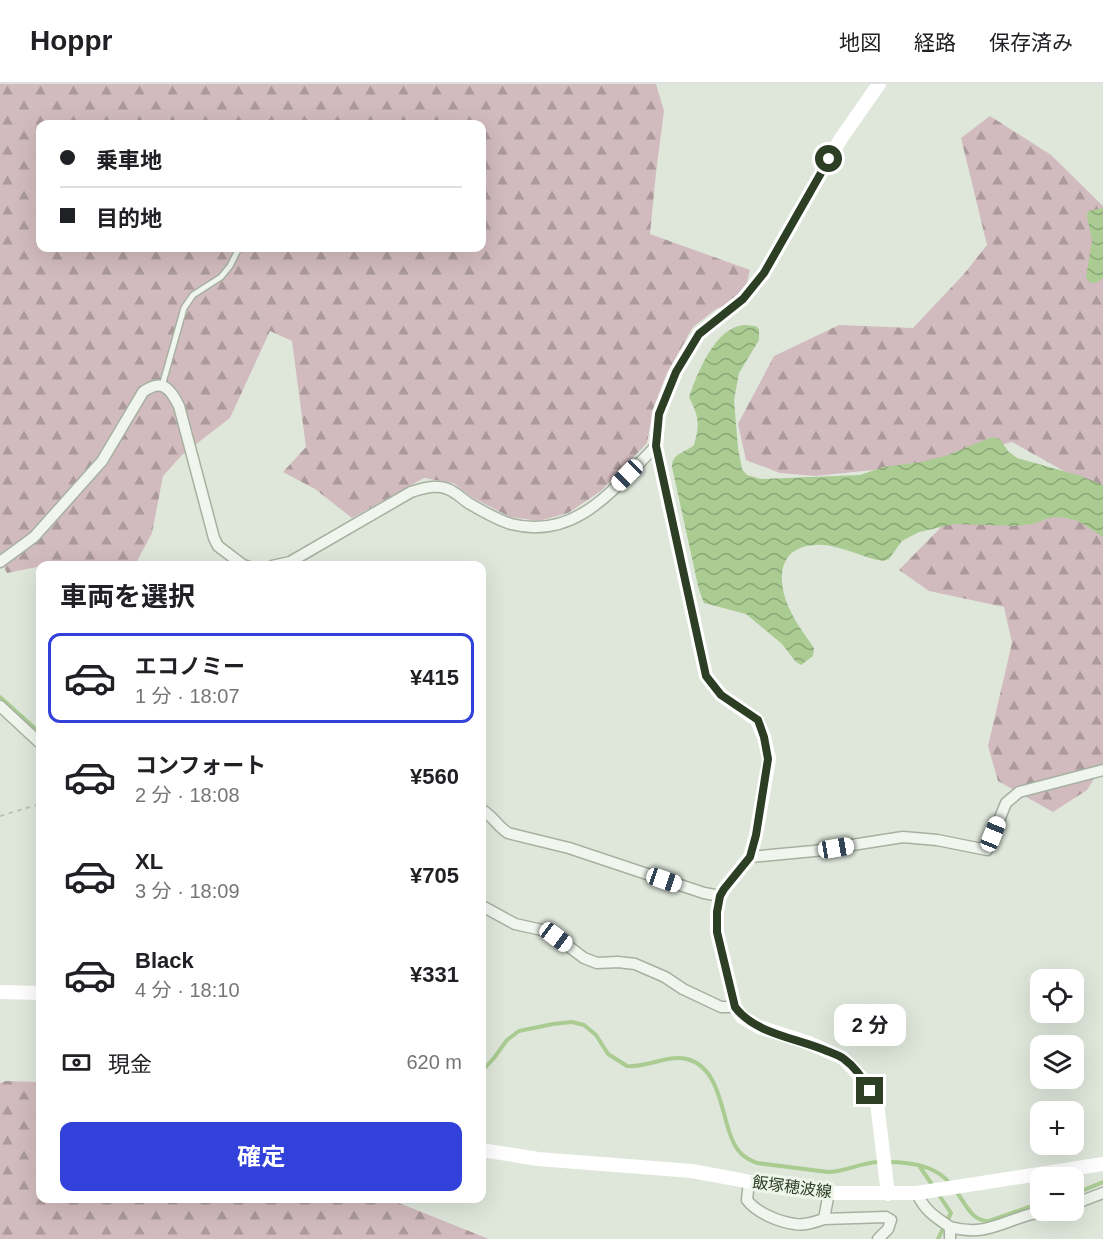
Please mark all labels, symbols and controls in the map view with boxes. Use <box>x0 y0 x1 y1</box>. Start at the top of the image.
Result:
text: Hoppr <box>30 25 112 56</box>
text: 地図 <box>839 31 881 54</box>
text: 経路 <box>914 31 956 54</box>
text: 保存済み <box>989 31 1073 54</box>
route start <box>815 145 842 172</box>
text: 乗車地 <box>96 148 162 173</box>
text: 目的地 <box>96 206 162 231</box>
car <box>608 456 646 494</box>
text: 車両を選択 <box>60 582 195 612</box>
icon: car <box>63 651 117 705</box>
text: エコノミー <box>135 654 245 679</box>
text: ¥415 <box>410 665 459 690</box>
text: 1 分 · 18:07 <box>135 685 240 707</box>
icon: car <box>63 750 117 804</box>
text: コンフォート <box>135 753 266 778</box>
text: ¥560 <box>410 764 459 789</box>
text: 2 分 · 18:08 <box>135 784 240 806</box>
car <box>978 814 1008 854</box>
car <box>817 836 855 860</box>
icon: car <box>63 849 117 903</box>
text: XL <box>135 849 163 874</box>
text: ¥705 <box>410 863 459 888</box>
car <box>644 866 684 894</box>
text: 3 分 · 18:09 <box>135 880 240 902</box>
car <box>536 919 576 955</box>
icon: car <box>63 948 117 1002</box>
text: Black <box>135 948 194 973</box>
text: ¥331 <box>410 962 459 987</box>
map controls <box>1030 969 1084 1221</box>
button: locate <box>1030 969 1084 1023</box>
text: 4 分 · 18:10 <box>135 979 240 1001</box>
callout: 2 分 <box>834 1004 906 1046</box>
text: 2 分 <box>852 1014 888 1036</box>
button: layers <box>1030 1035 1084 1089</box>
icon: cash <box>60 1046 93 1079</box>
text: 620 m <box>406 1051 462 1073</box>
text: 現金 <box>108 1052 152 1077</box>
route end <box>856 1077 883 1104</box>
button: + <box>1030 1101 1084 1155</box>
button: 確定 <box>60 1122 462 1191</box>
button: − <box>1030 1167 1084 1221</box>
street label: 飯塚穂波線 <box>751 1174 833 1200</box>

